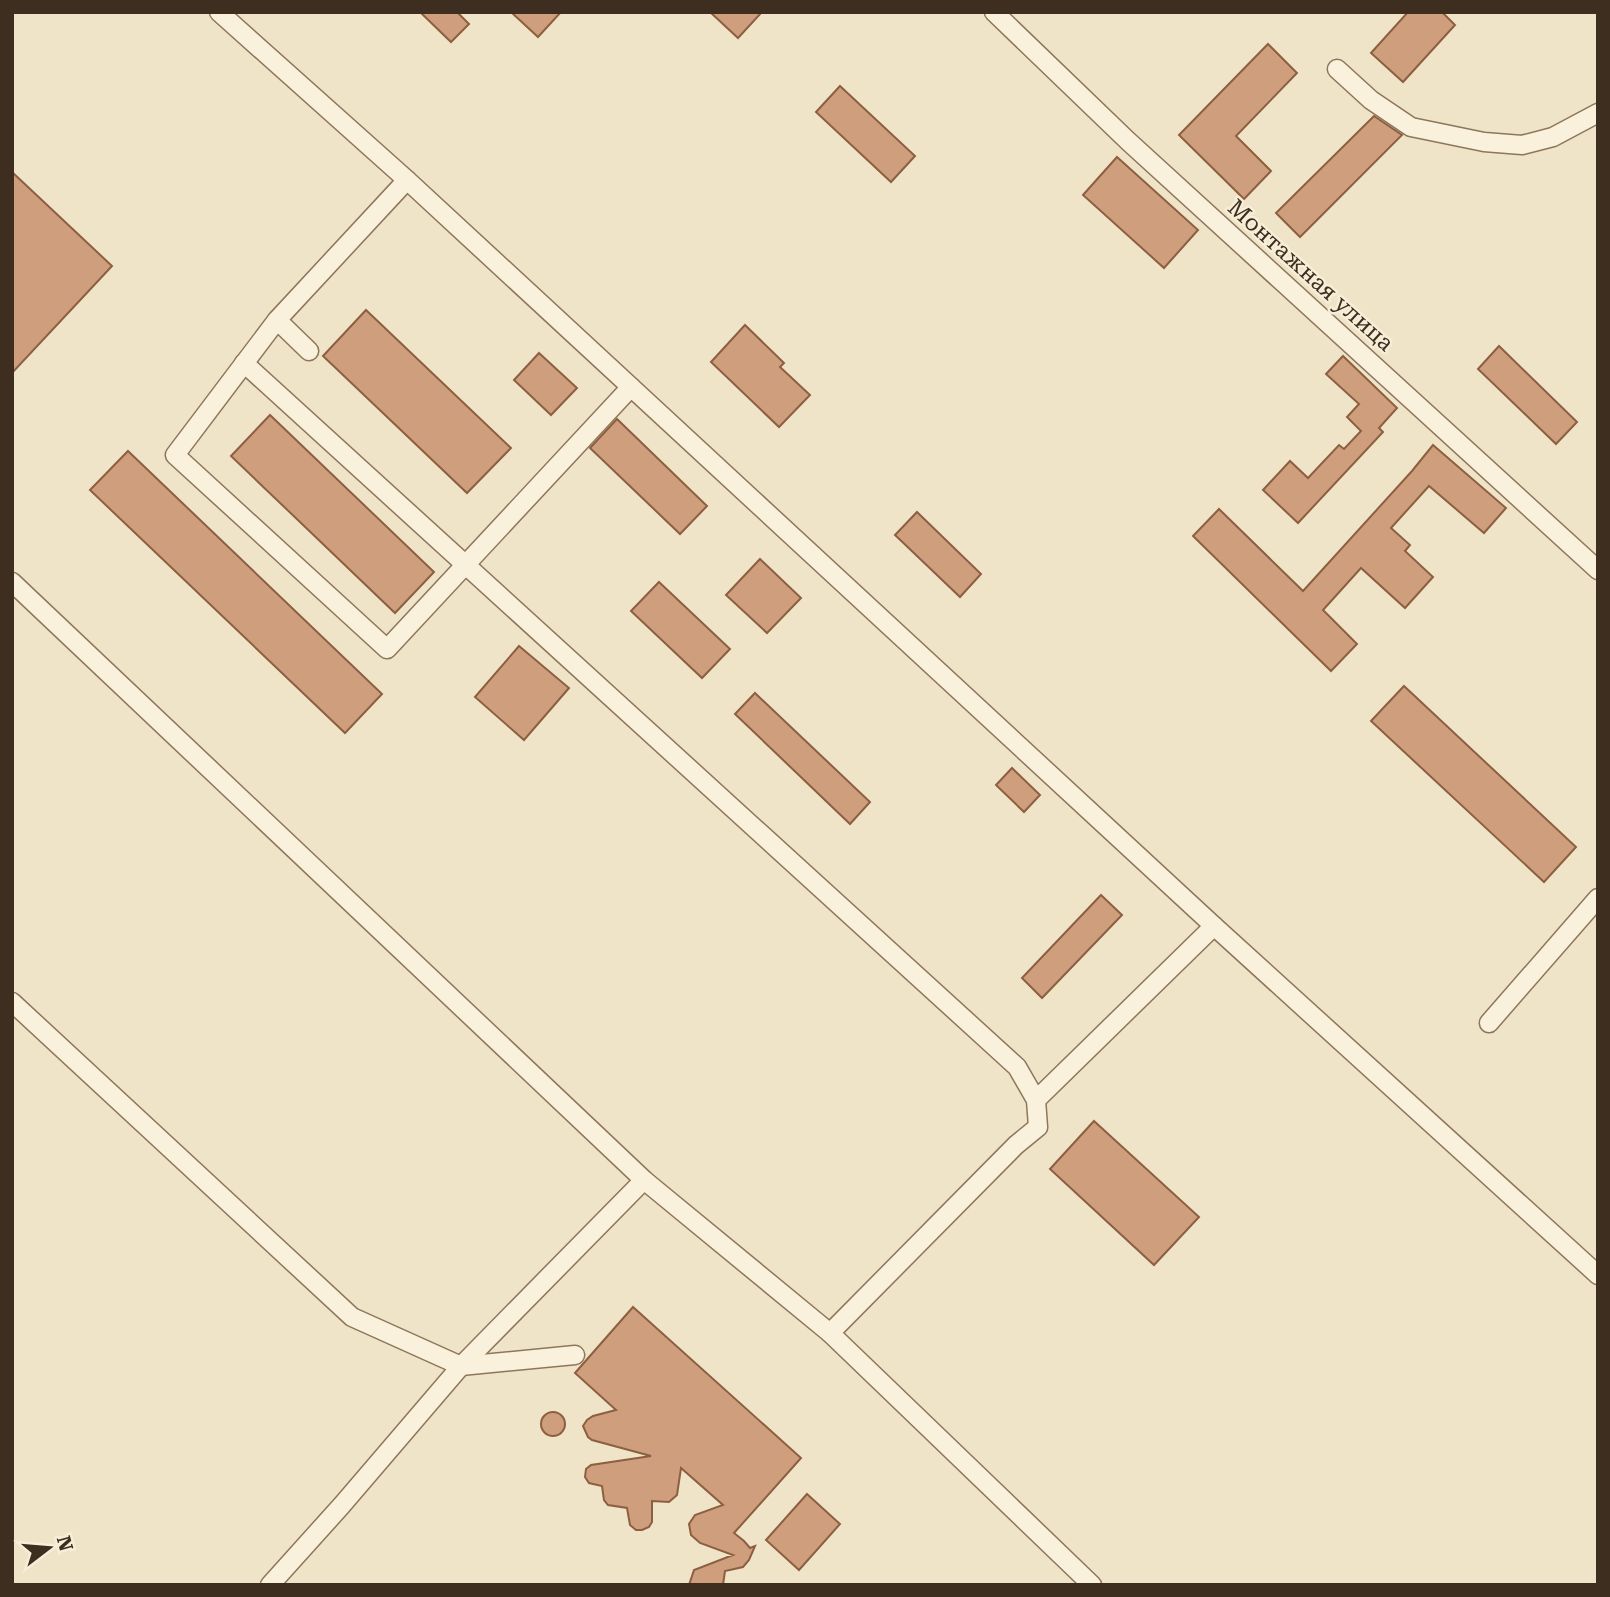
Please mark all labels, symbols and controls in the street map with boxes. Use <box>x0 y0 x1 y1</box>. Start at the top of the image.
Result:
street label: Монтажная улица <box>1222 194 1399 357</box>
north arrow <box>14 1513 84 1583</box>
text: N <box>52 1533 78 1554</box>

